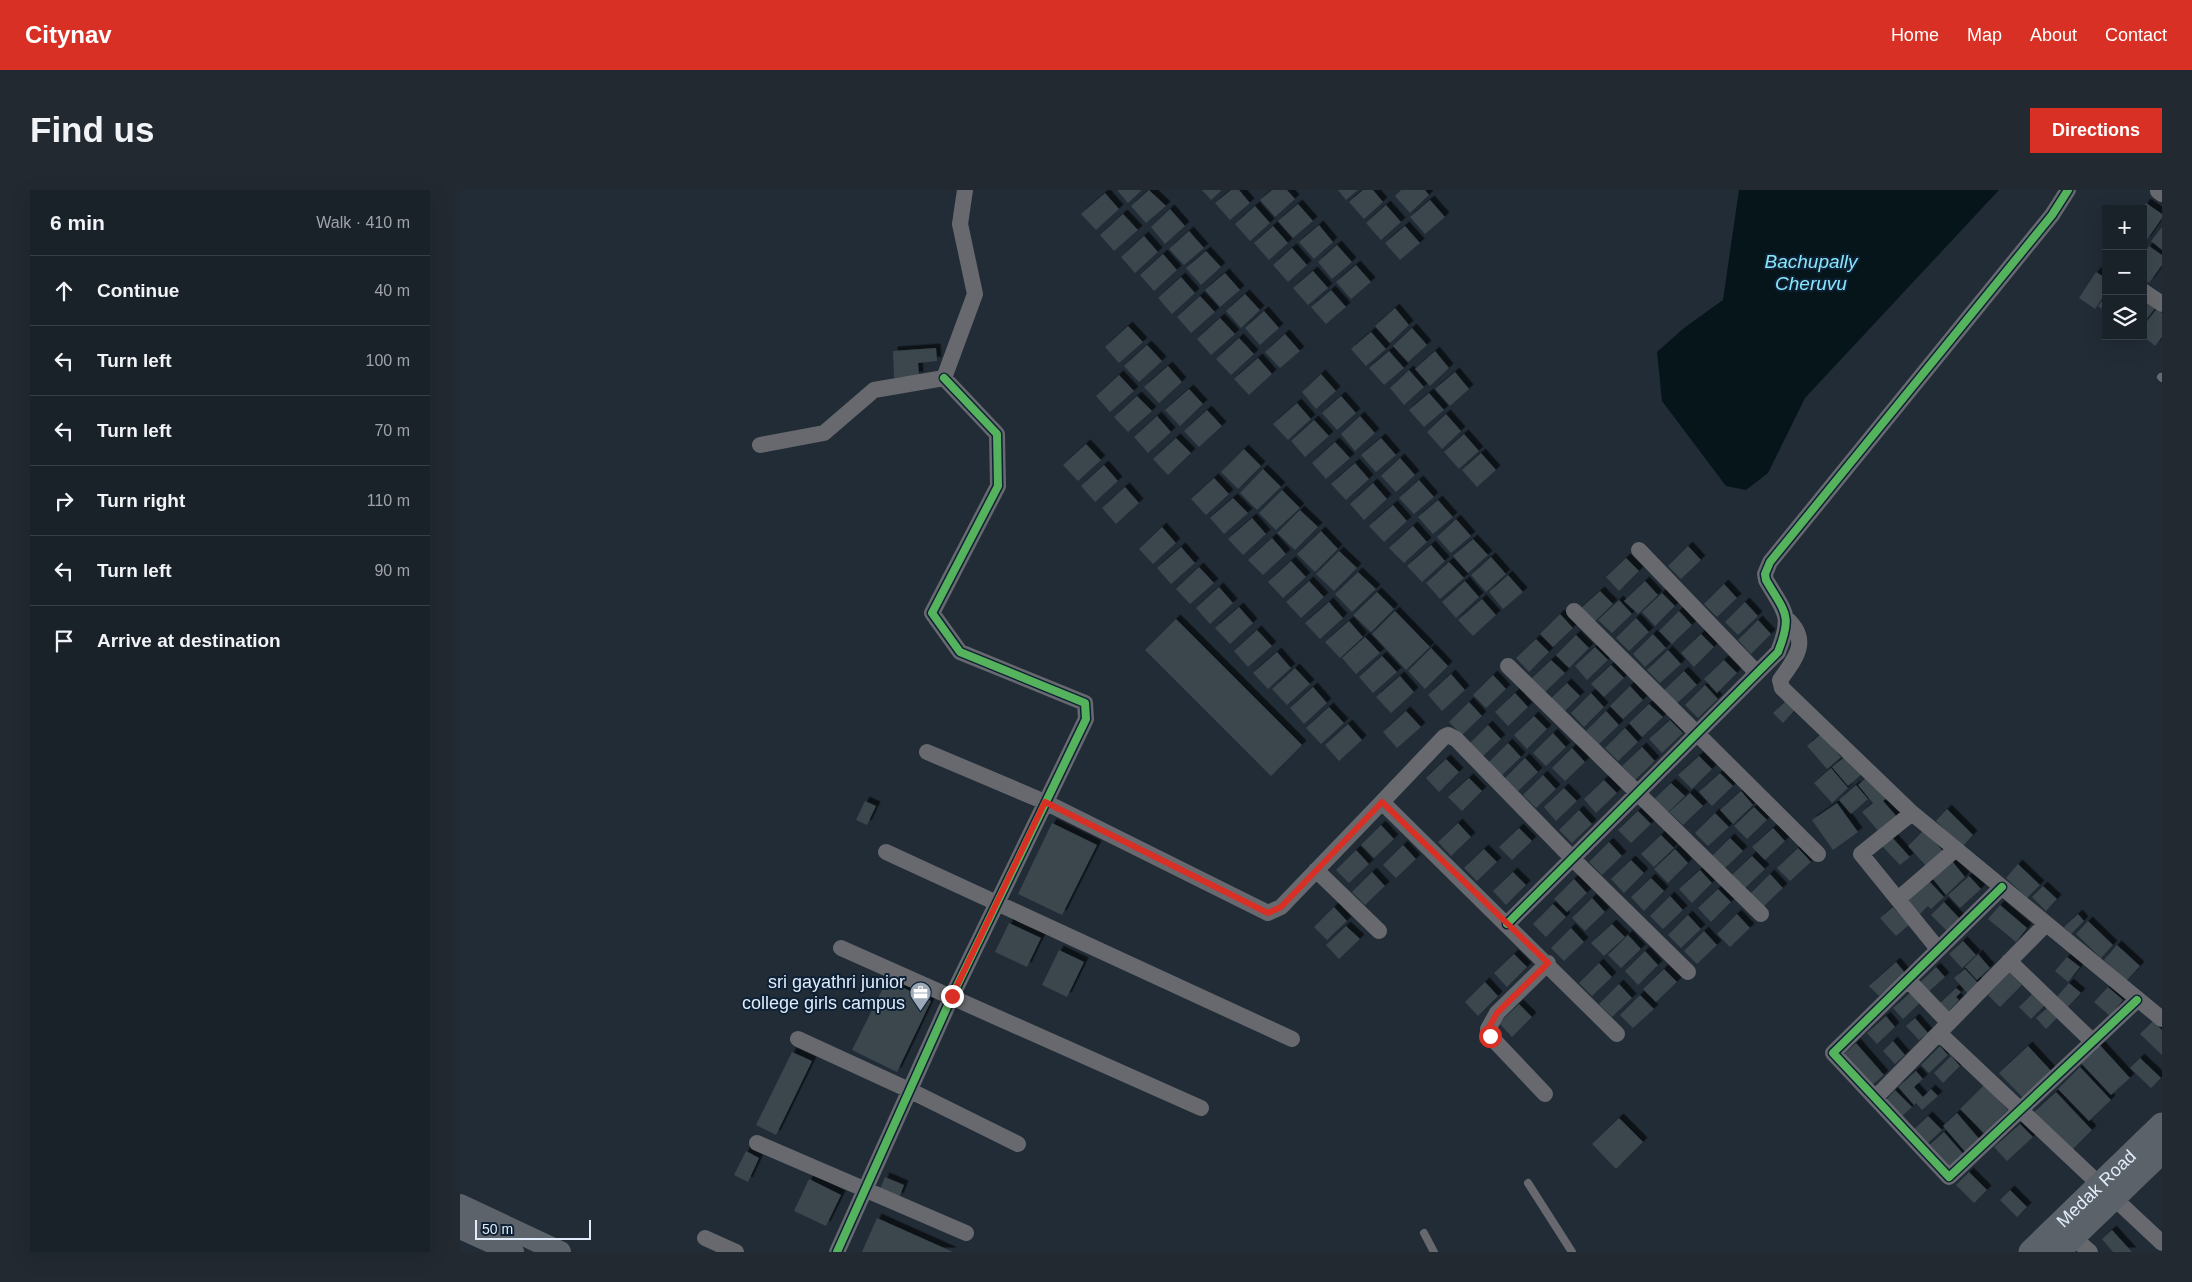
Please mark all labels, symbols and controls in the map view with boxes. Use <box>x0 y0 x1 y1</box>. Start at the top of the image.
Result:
text: Citynav <box>25 21 112 48</box>
text: Home <box>1891 25 1939 45</box>
text: Map <box>1967 25 2002 45</box>
text: About <box>2030 25 2077 45</box>
text: Contact <box>2105 25 2167 45</box>
button: Directions <box>2030 108 2162 153</box>
text: Find us <box>30 110 154 149</box>
map controls <box>2102 205 2147 340</box>
button: + <box>2102 205 2147 250</box>
text: 6 min <box>50 211 105 234</box>
text: Walk · 410 m <box>316 214 410 231</box>
button: − <box>2102 250 2147 295</box>
water label: Bachupally Cheruvu <box>1765 251 1859 294</box>
icon: ahead <box>50 277 78 305</box>
text: Continue <box>97 280 179 301</box>
text: 40 m <box>374 282 410 299</box>
button: layers <box>2102 295 2147 340</box>
icon: left <box>50 347 78 375</box>
text: Turn left <box>97 350 172 371</box>
text: 100 m <box>366 352 410 369</box>
icon: left <box>50 417 78 445</box>
text: Turn left <box>97 420 172 441</box>
text: 70 m <box>374 422 410 439</box>
icon: right <box>50 487 78 515</box>
text: Turn right <box>97 490 185 511</box>
text: 110 m <box>367 492 410 509</box>
icon: left <box>50 557 78 585</box>
text: Turn left <box>97 560 172 581</box>
text: 90 m <box>374 562 410 579</box>
icon: arrive <box>50 627 78 655</box>
text: Arrive at destination <box>97 630 281 651</box>
place label: sri gayathri junior college girls campus <box>742 972 905 1013</box>
office icon: sri gayathri junior college girls campus <box>909 980 933 1011</box>
route end <box>941 985 964 1008</box>
route start <box>1479 1025 1502 1048</box>
street label: Medak Road <box>2053 1146 2140 1231</box>
scale bar <box>475 1217 591 1240</box>
text: 50 m <box>482 1221 513 1237</box>

